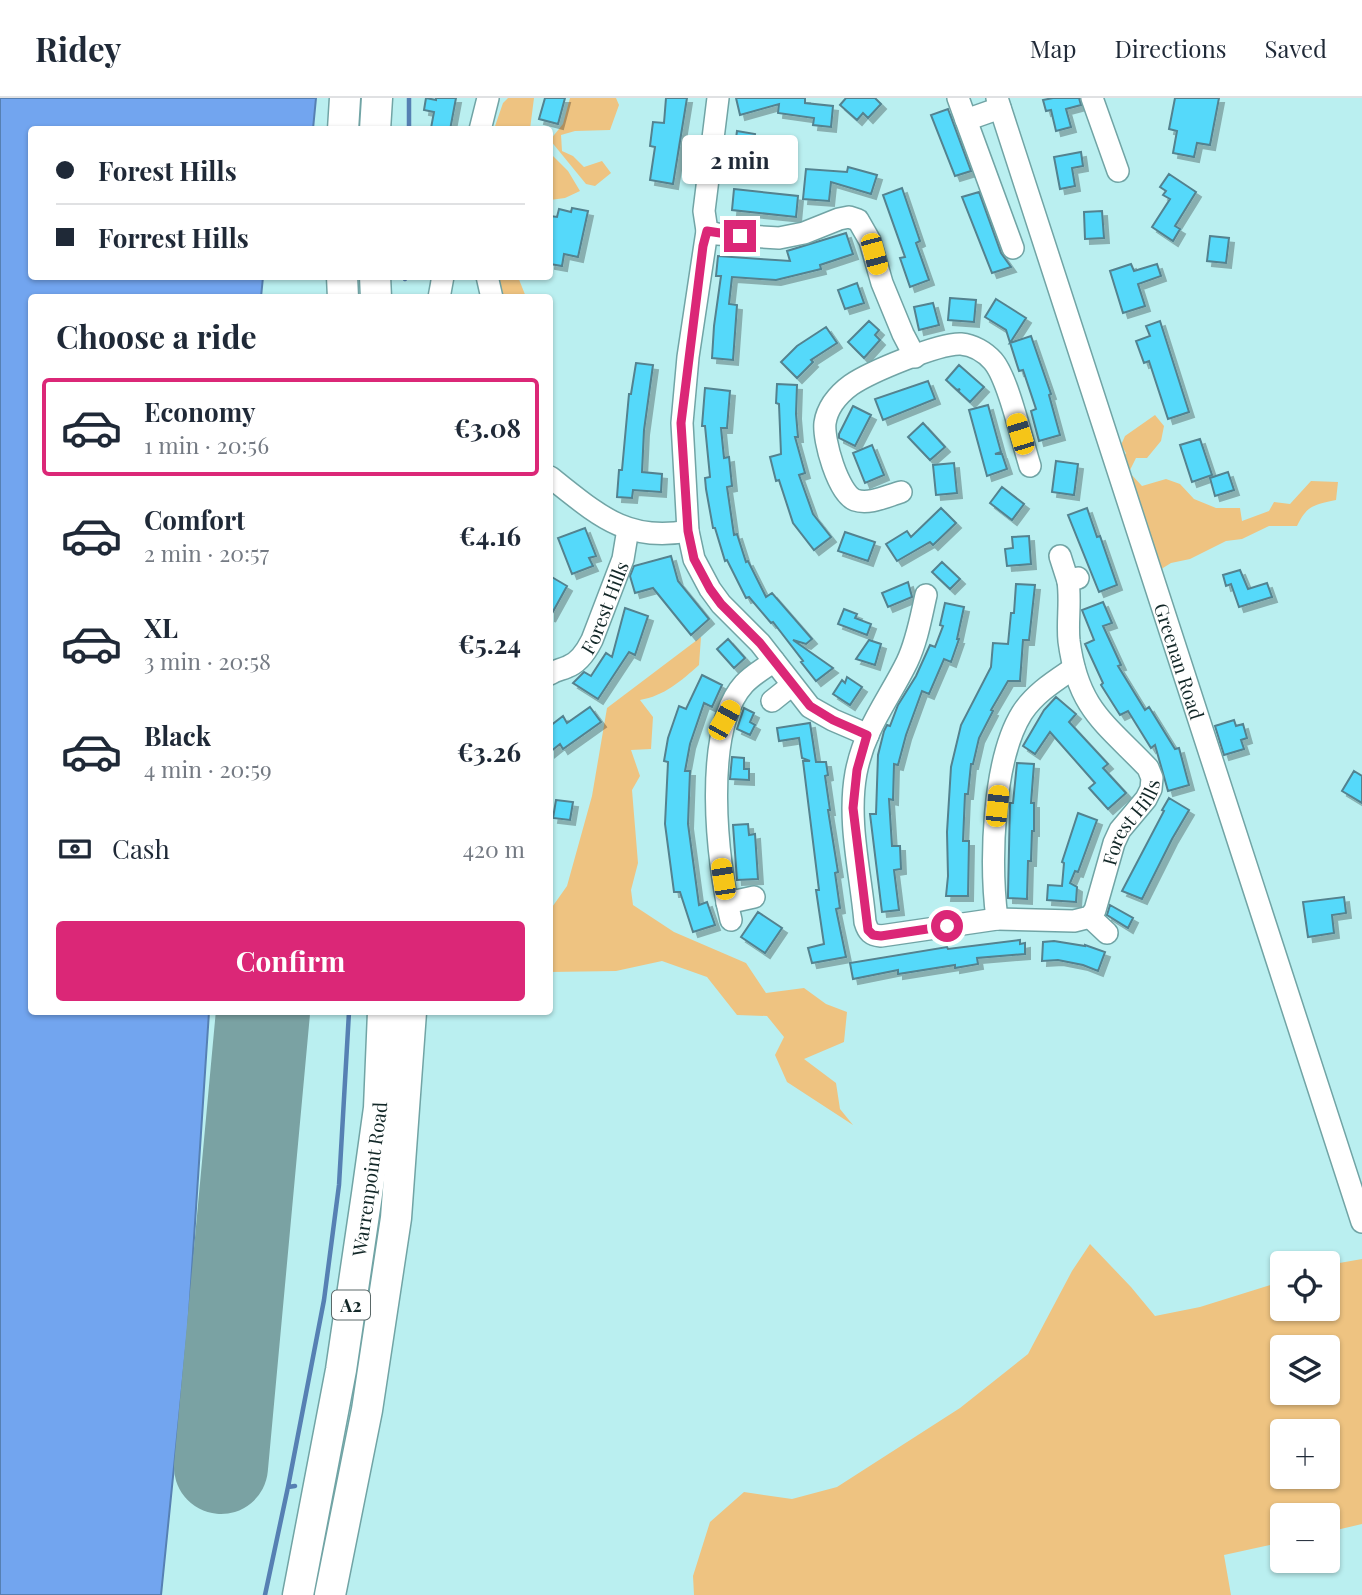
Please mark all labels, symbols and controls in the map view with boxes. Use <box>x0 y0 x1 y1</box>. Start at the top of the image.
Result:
text: Ridey <box>35 26 121 70</box>
text: Map <box>1030 32 1076 64</box>
text: Directions <box>1114 32 1227 64</box>
text: Saved <box>1265 32 1327 64</box>
callout: 2 min <box>682 135 798 184</box>
text: 2 min <box>710 144 770 175</box>
text: Forest Hills <box>98 153 237 188</box>
text: Forrest Hills <box>98 220 249 255</box>
route end <box>724 220 756 252</box>
car <box>859 231 890 277</box>
text: Choose a ride <box>56 314 257 357</box>
text: Economy <box>144 394 255 429</box>
icon: car <box>60 396 123 459</box>
text: €3.08 <box>454 410 521 445</box>
car <box>1004 411 1037 457</box>
text: 1 min · 20:56 <box>144 429 269 460</box>
text: Comfort <box>144 502 245 537</box>
icon: car <box>60 504 123 567</box>
text: €4.16 <box>459 518 521 553</box>
text: 2 min · 20:57 <box>144 537 269 568</box>
street label: Forest Hills <box>574 557 634 659</box>
street label: Greenan Road <box>1149 600 1211 723</box>
text: XL <box>144 610 178 645</box>
icon: car <box>60 612 123 675</box>
text: €5.24 <box>458 626 521 661</box>
text: 3 min · 20:58 <box>144 645 271 676</box>
car <box>705 697 744 743</box>
text: Black <box>144 718 211 753</box>
icon: car <box>60 720 123 783</box>
text: €3.26 <box>457 734 521 769</box>
text: 4 min · 20:59 <box>144 753 272 784</box>
street label: Forest Hills <box>1095 779 1165 868</box>
car <box>985 784 1010 828</box>
icon: cash <box>56 830 94 868</box>
text: Cash <box>112 831 170 866</box>
text: 420 m <box>463 833 525 864</box>
car <box>710 857 737 901</box>
route start <box>931 910 963 942</box>
button: Confirm <box>56 921 525 1001</box>
street label: Warrenpoint Road <box>345 1101 392 1259</box>
map controls <box>1270 1251 1340 1573</box>
button: locate <box>1270 1251 1340 1321</box>
road number: A2 <box>332 1290 370 1320</box>
button: layers <box>1270 1335 1340 1405</box>
button: + <box>1270 1419 1340 1489</box>
button: − <box>1270 1503 1340 1573</box>

